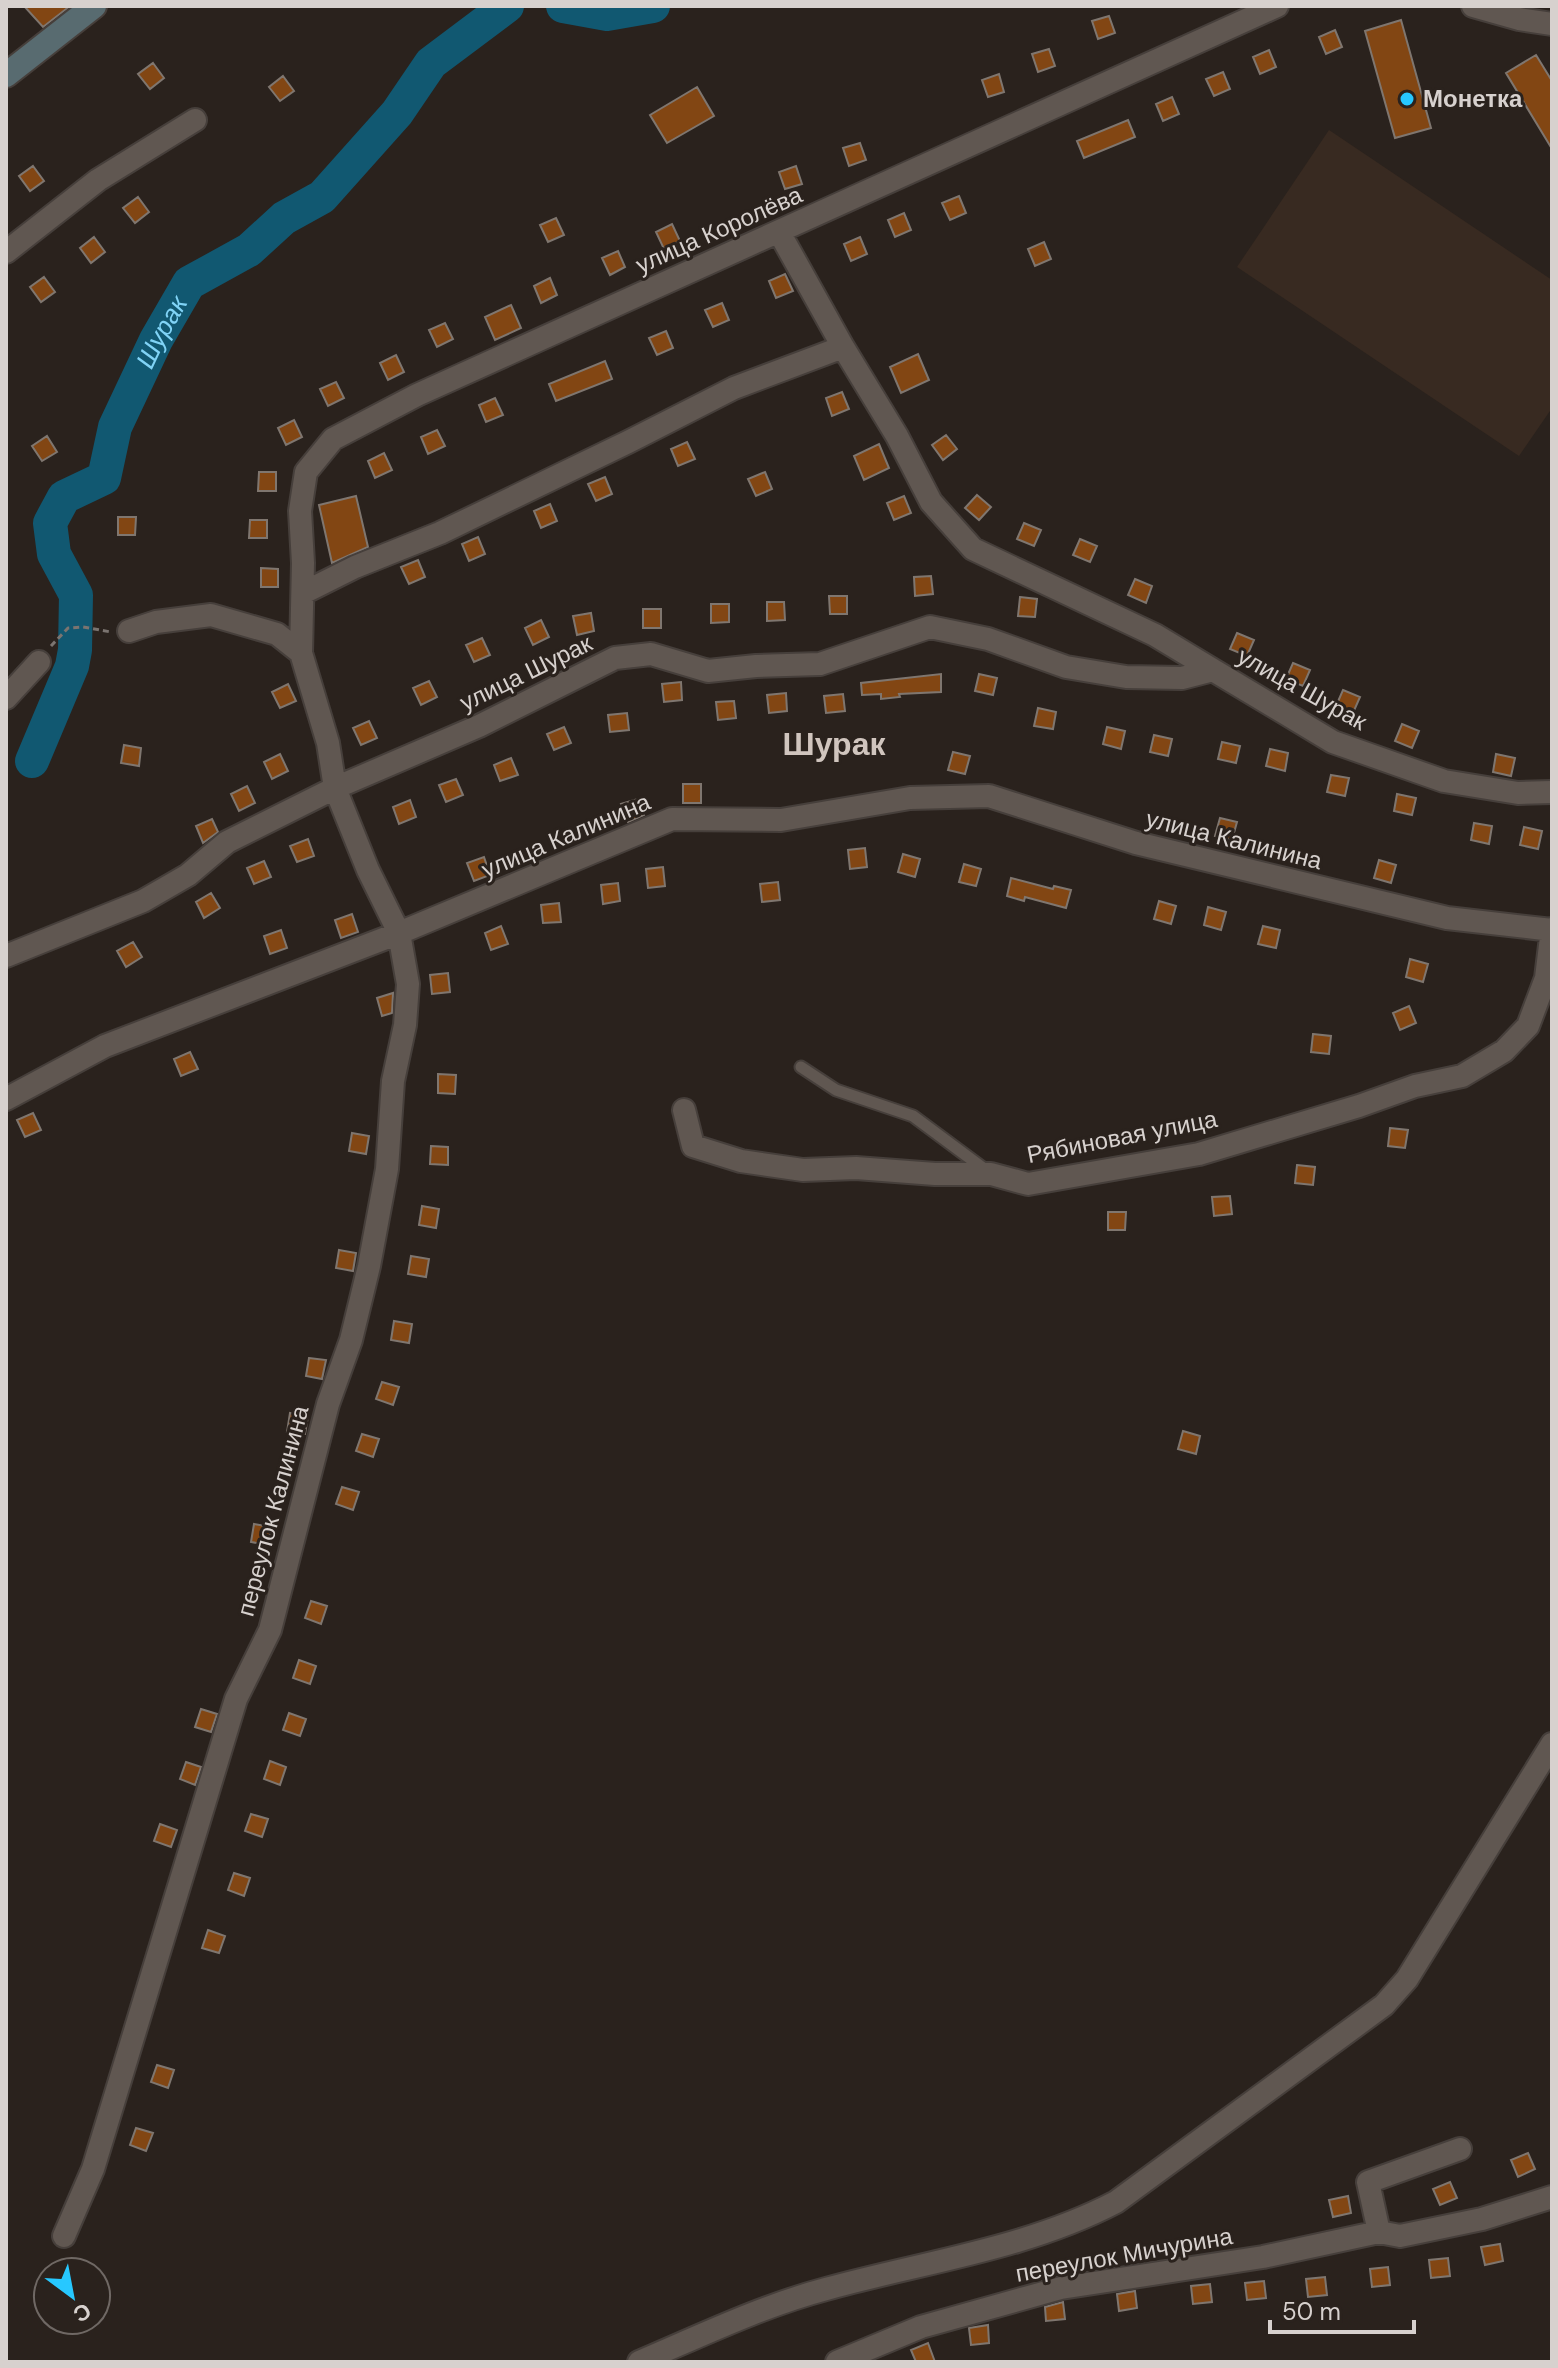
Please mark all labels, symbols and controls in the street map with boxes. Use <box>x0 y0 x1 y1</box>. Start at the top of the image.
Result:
place label: Монетка <box>1423 83 1523 114</box>
marker: Монетка <box>1398 90 1416 108</box>
street label: улица Королёва <box>631 179 807 280</box>
water label: Шурак <box>128 288 196 374</box>
street label: улица Шурак <box>455 627 597 718</box>
street label: улица Шурак <box>1232 640 1373 737</box>
district label: Шурак <box>783 723 886 765</box>
street label: улица Калинина <box>477 786 655 885</box>
street label: улица Калинина <box>1143 803 1326 877</box>
street label: Рябиновая улица <box>1024 1103 1220 1170</box>
street label: переулок Калинина <box>229 1402 316 1620</box>
street label: переулок Мичурина <box>1013 2220 1235 2289</box>
north arrow <box>32 2256 112 2336</box>
scale bar <box>1270 2284 1414 2334</box>
text: С <box>68 2296 97 2329</box>
text: 50 m <box>1282 2296 1341 2327</box>

